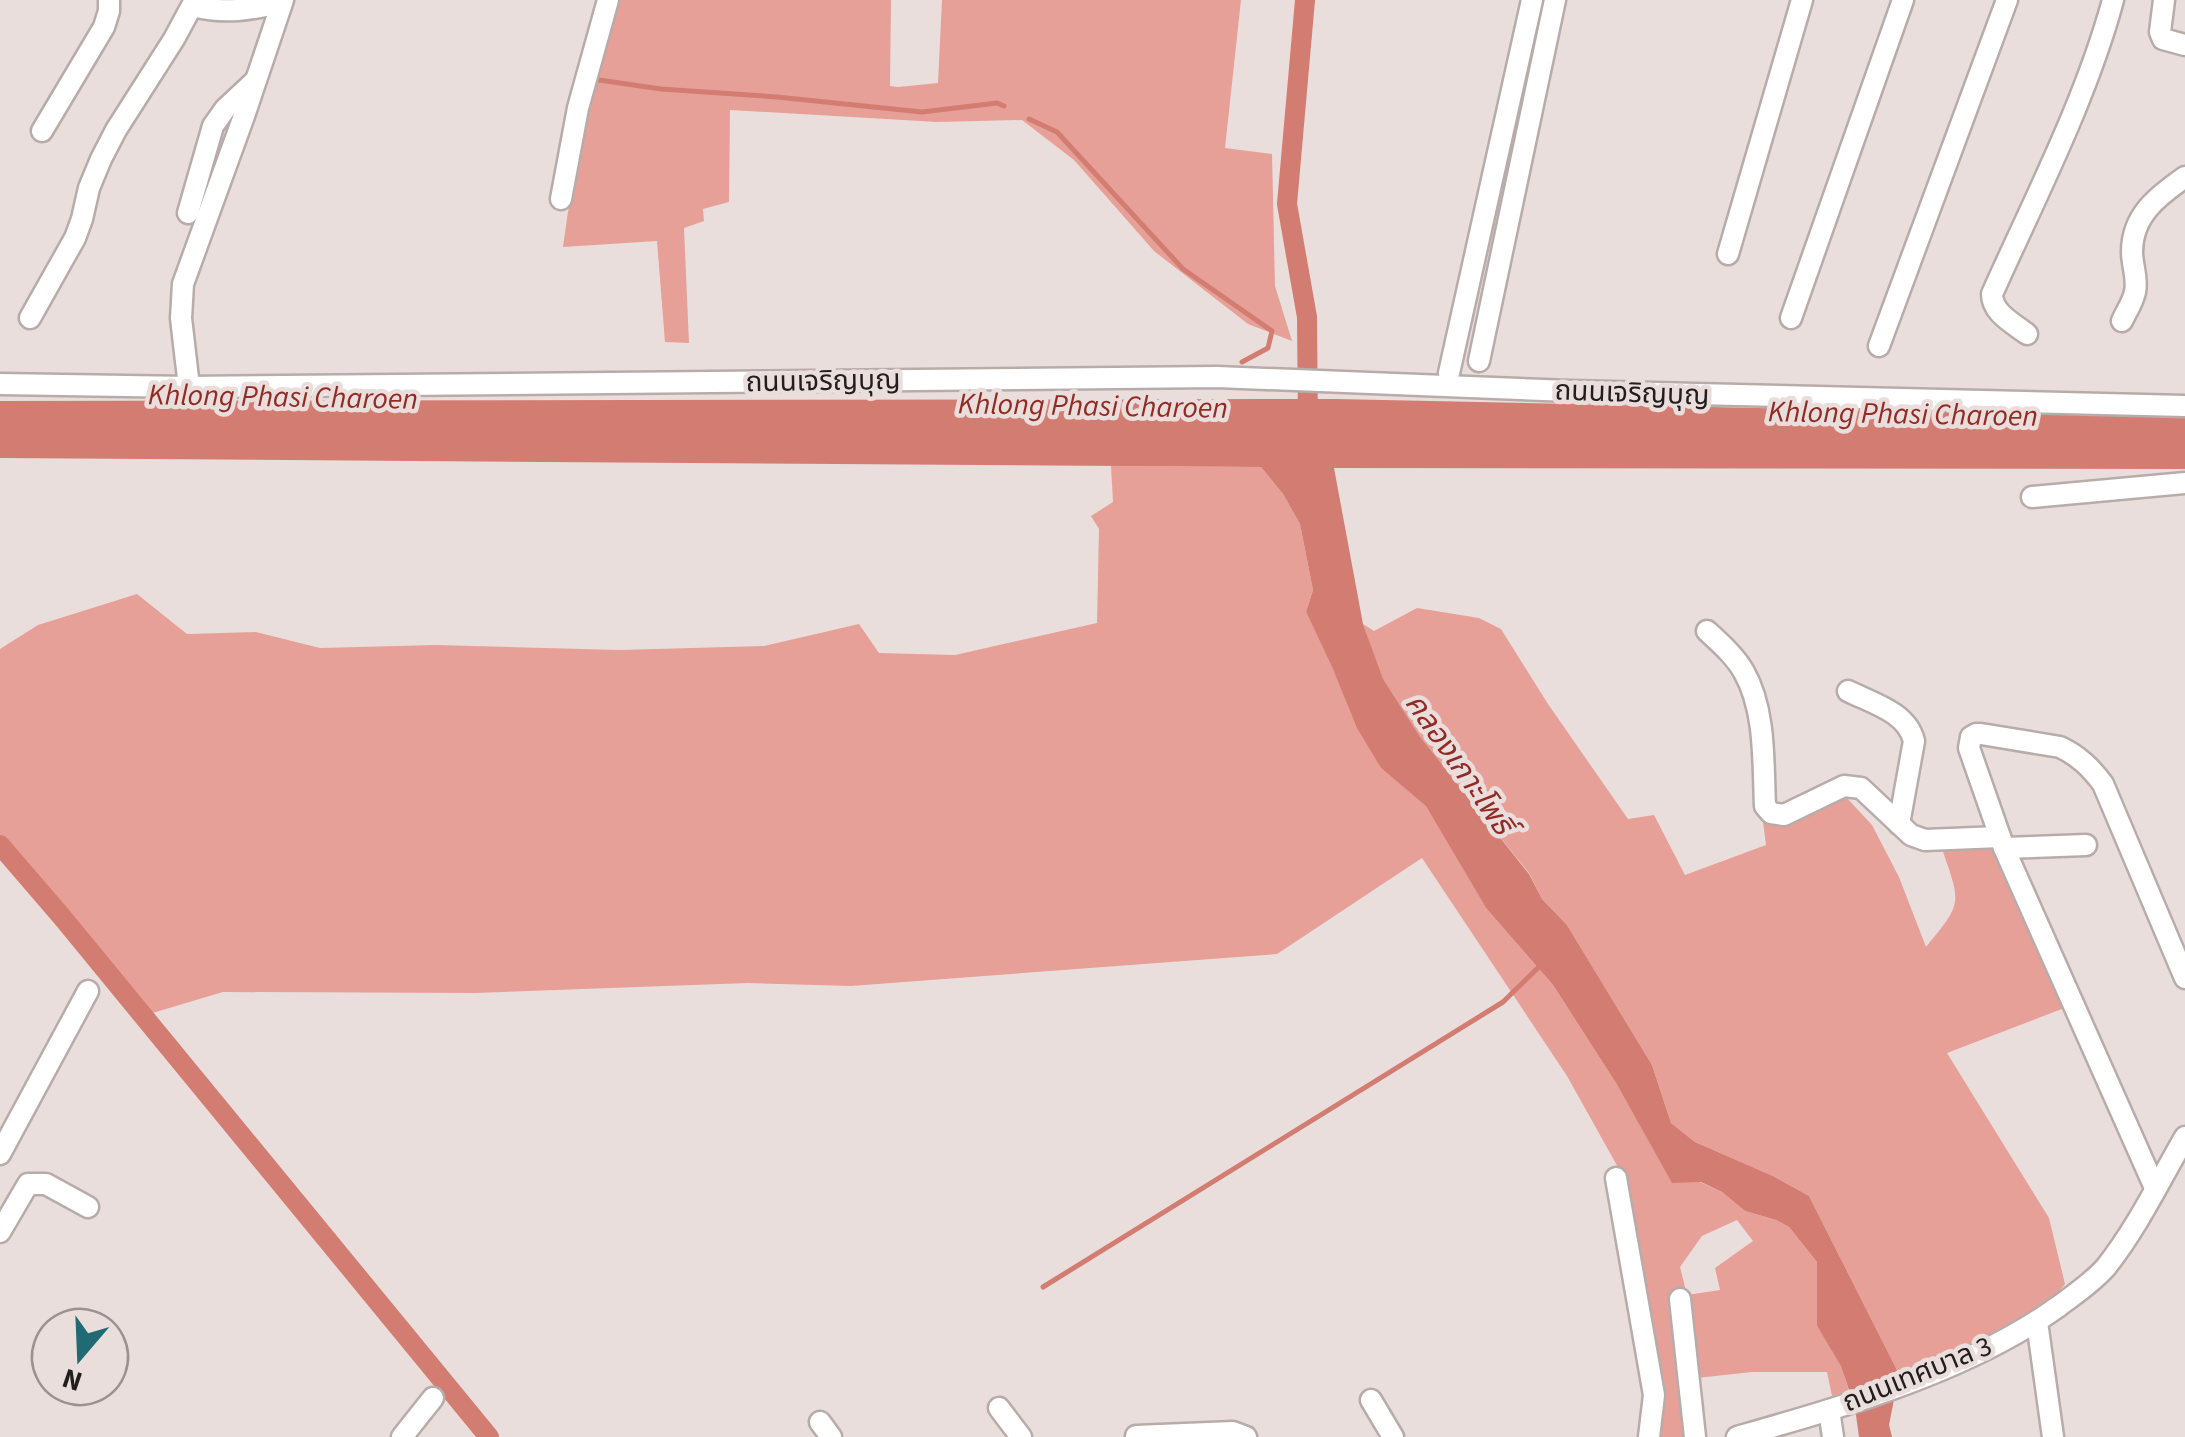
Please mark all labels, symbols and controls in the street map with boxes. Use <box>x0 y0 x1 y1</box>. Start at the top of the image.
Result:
street label: ถนนเจริญบุญ <box>745 360 901 402</box>
street label: ถนนเจริญบุญ <box>1554 370 1710 416</box>
water label: Khlong Phasi Charoen <box>148 373 418 421</box>
water label: Khlong Phasi Charoen <box>958 382 1228 430</box>
water label: Khlong Phasi Charoen <box>1768 390 2038 438</box>
water label: คลองเกาะโพธิ์ <box>1394 685 1528 850</box>
north arrow <box>30 1307 130 1407</box>
street label: ถนนเทศบาล 3 <box>1836 1326 1998 1422</box>
text: N <box>57 1358 88 1402</box>

